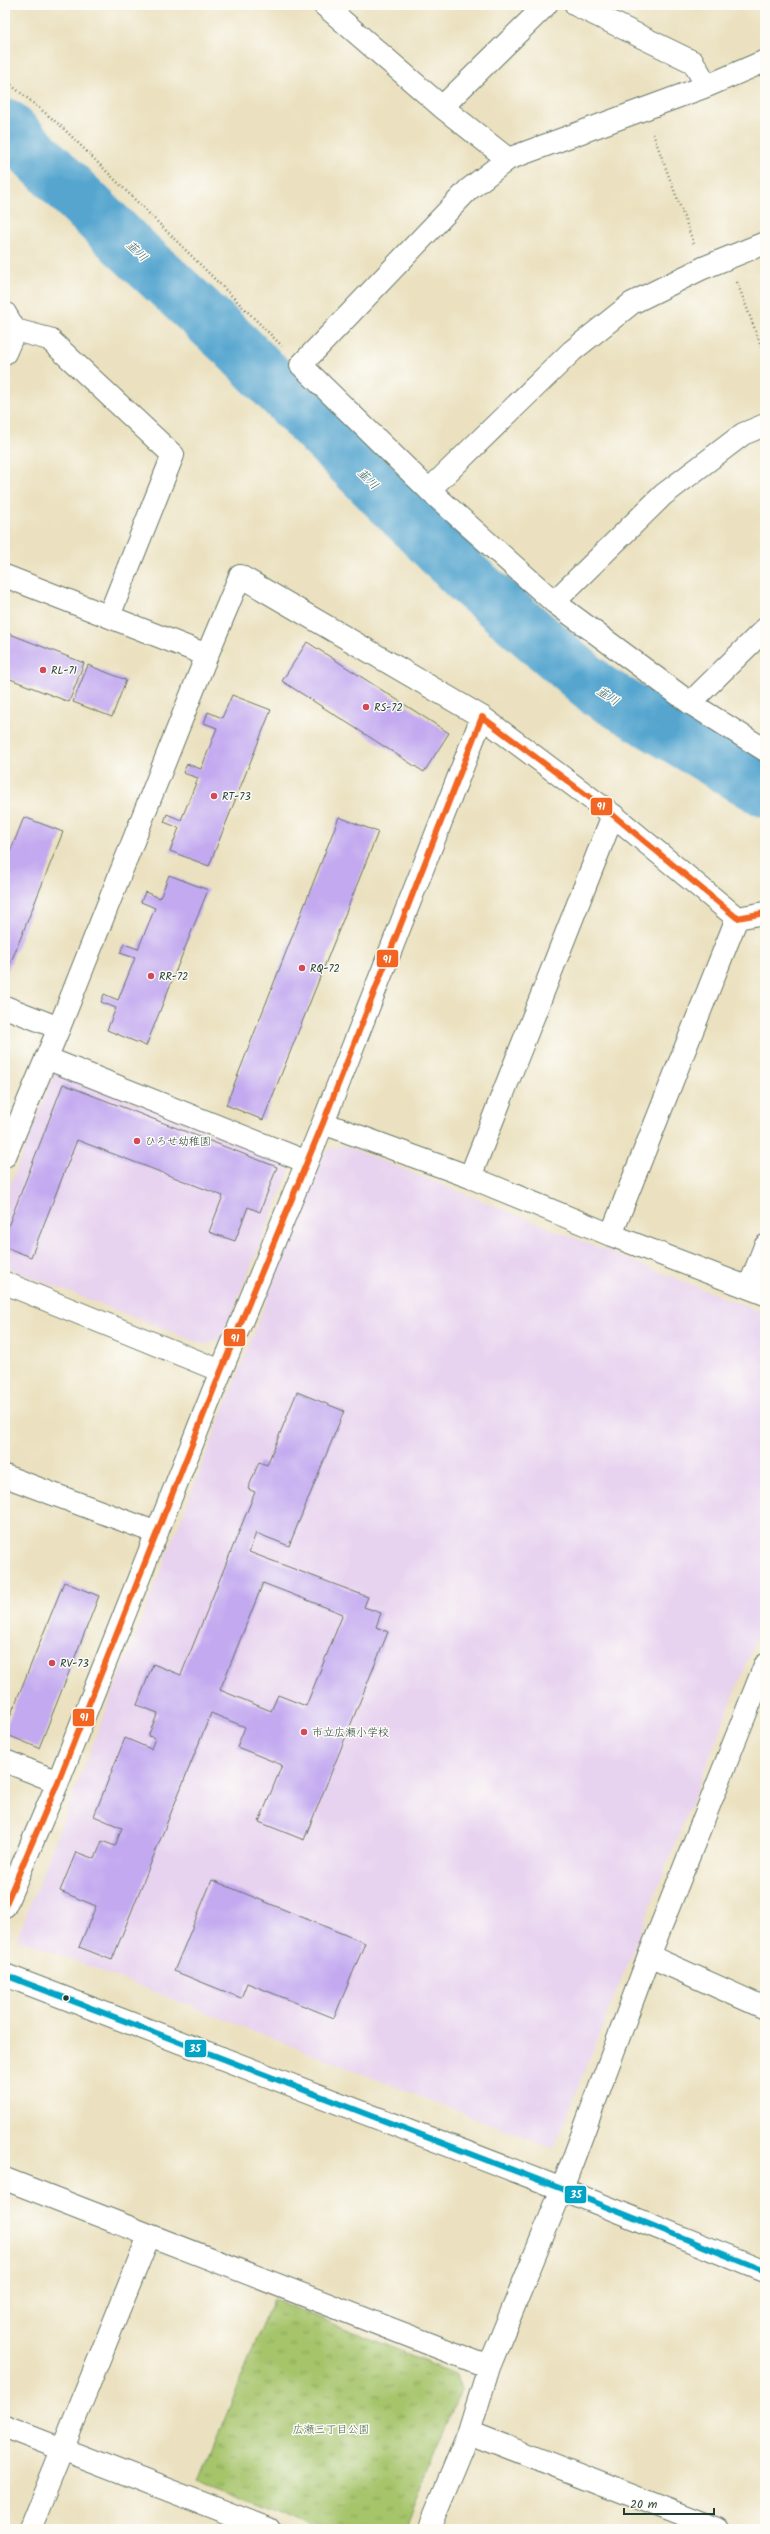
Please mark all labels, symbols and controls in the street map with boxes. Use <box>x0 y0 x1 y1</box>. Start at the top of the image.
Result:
water label: 韮川 <box>121 236 152 267</box>
water label: 韮川 <box>352 464 383 495</box>
place label: RL-71 <box>51 662 77 680</box>
marker: RL-71 <box>38 665 48 675</box>
water label: 韮川 <box>592 682 623 711</box>
place label: RS-72 <box>374 699 403 717</box>
marker: RS-72 <box>361 702 371 712</box>
place label: RT-73 <box>222 788 251 806</box>
marker: RT-73 <box>209 791 219 801</box>
line badge: 91 <box>590 797 613 816</box>
text: 91 <box>597 798 606 816</box>
line badge: 91 <box>376 949 399 968</box>
text: 91 <box>383 951 392 969</box>
place label: RQ-72 <box>310 960 340 978</box>
marker: RQ-72 <box>297 963 307 973</box>
place label: RR-72 <box>159 968 188 986</box>
marker: RR-72 <box>146 971 156 981</box>
place label: ひろせ幼稚園 <box>145 1133 211 1151</box>
marker: ひろせ幼稚園 <box>132 1136 142 1146</box>
line badge: 91 <box>223 1328 246 1347</box>
text: 91 <box>231 1330 240 1348</box>
place label: RV-73 <box>60 1655 89 1673</box>
marker: RV-73 <box>47 1658 57 1668</box>
line badge: 91 <box>72 1708 95 1727</box>
text: 91 <box>80 1709 89 1727</box>
place label: 市立広瀬小学校 <box>312 1724 389 1742</box>
marker: 市立広瀬小学校 <box>299 1727 309 1737</box>
unlabelled marker <box>61 1993 71 2003</box>
line badge: 35 <box>184 2039 207 2058</box>
text: 35 <box>188 2040 202 2058</box>
line badge: 35 <box>564 2185 587 2204</box>
text: 35 <box>569 2186 583 2204</box>
park label: 広瀬三丁目公園 <box>293 2421 370 2439</box>
scale bar <box>624 2490 714 2516</box>
text: 20 m <box>630 2495 658 2514</box>

